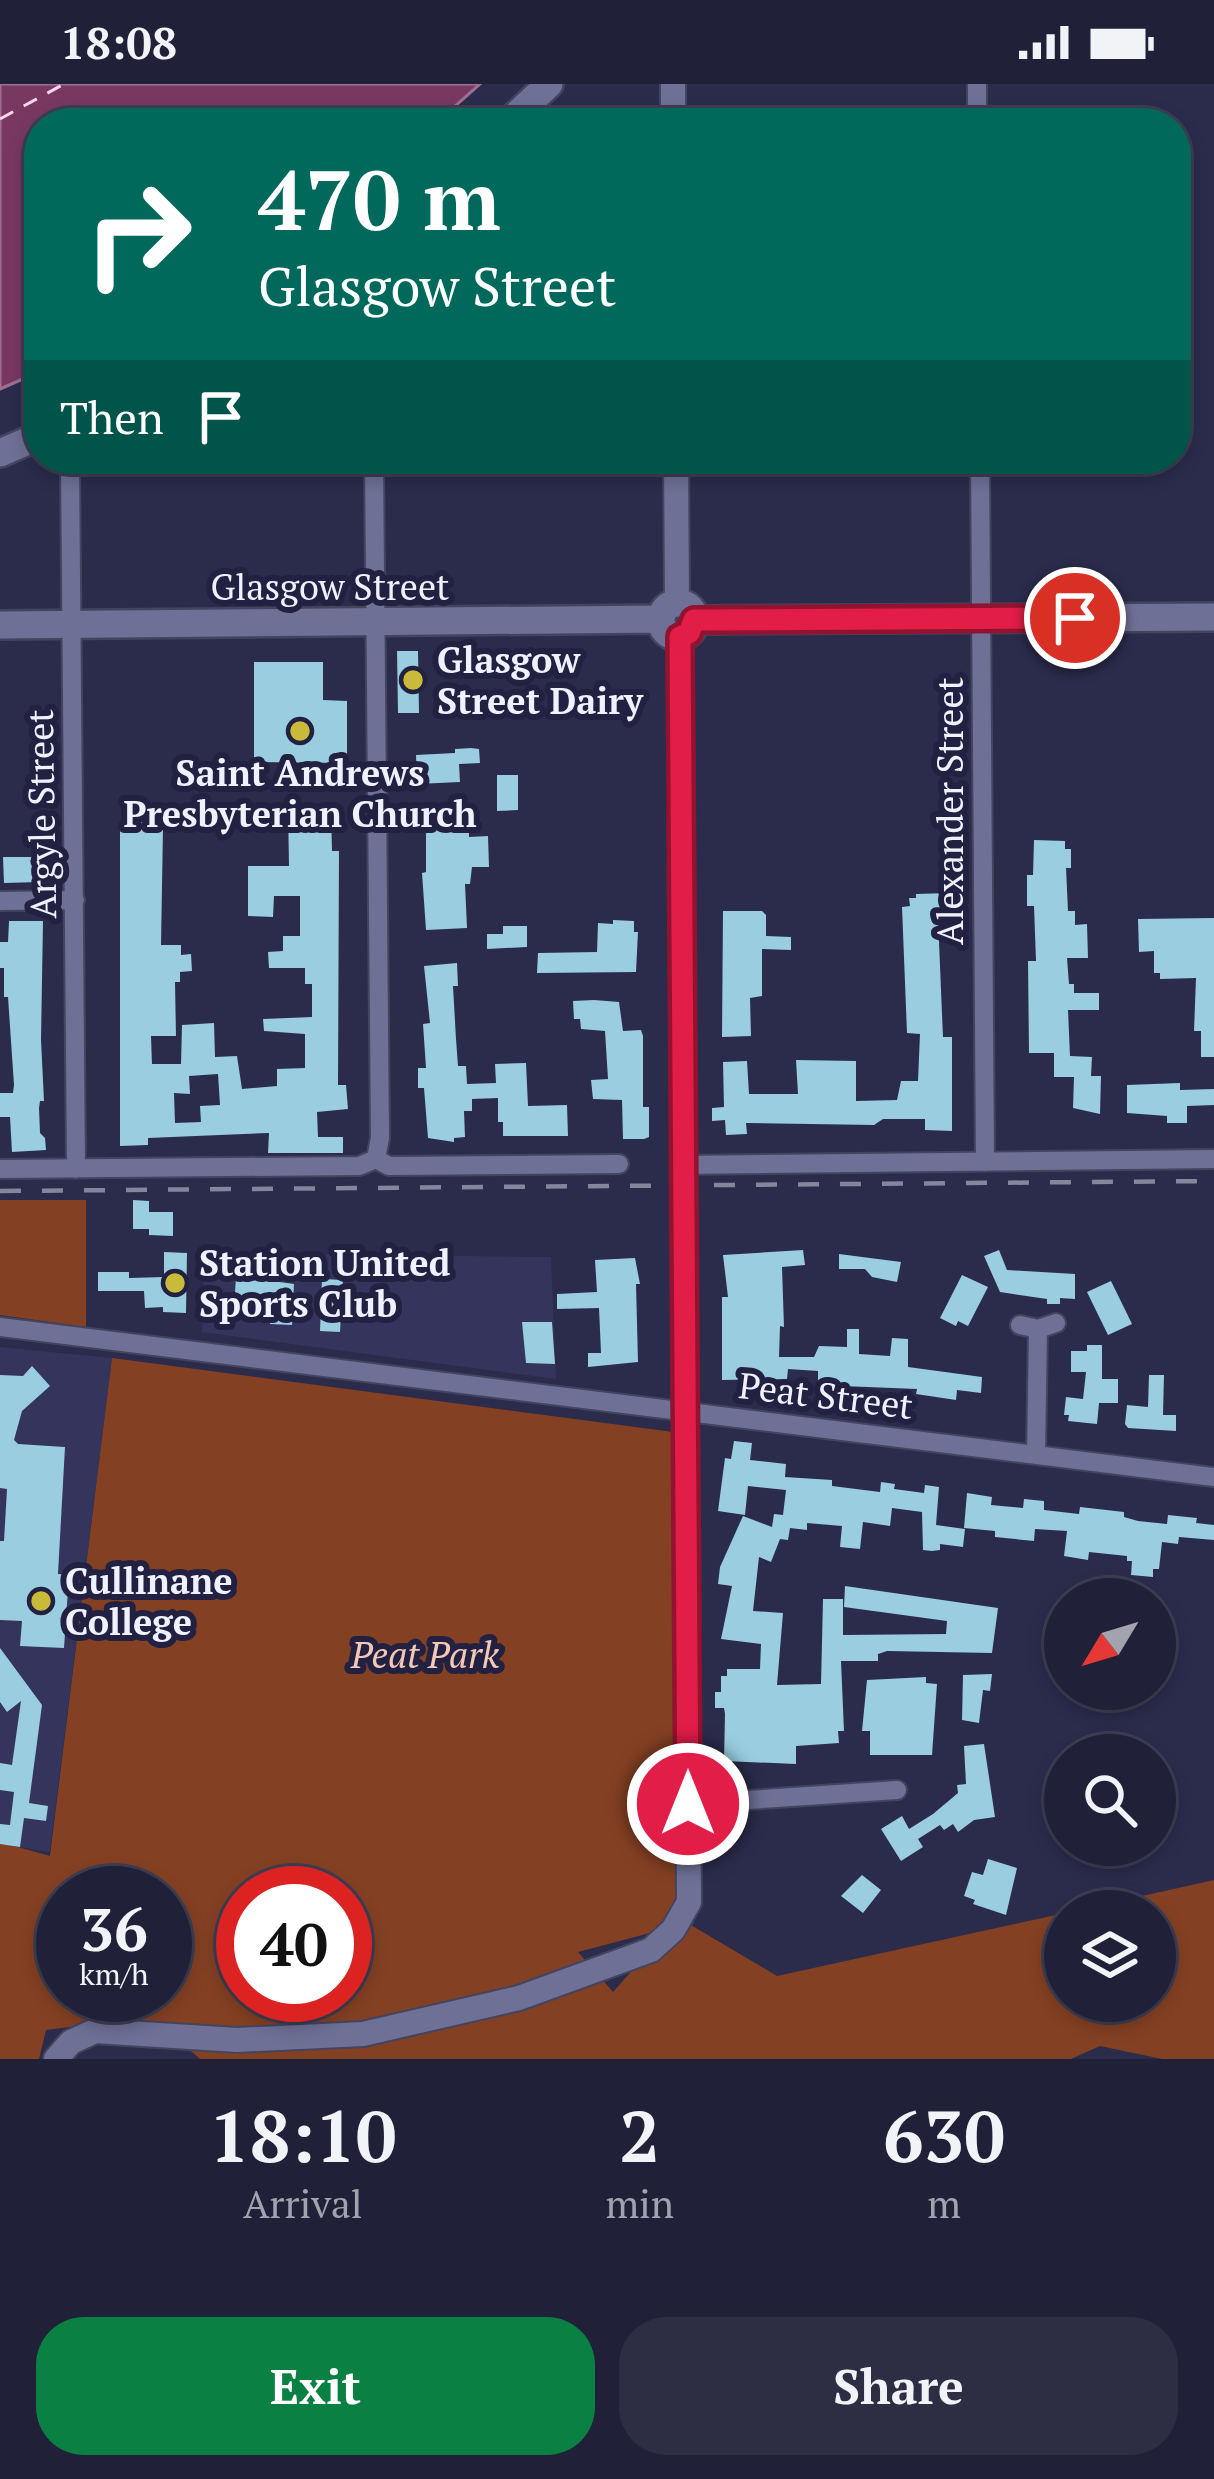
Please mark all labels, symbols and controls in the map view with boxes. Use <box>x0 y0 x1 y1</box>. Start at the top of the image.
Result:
text: 18:08 <box>60 12 177 72</box>
text: 470 m <box>258 143 501 254</box>
icon: right <box>60 156 216 312</box>
text: Glasgow Street <box>258 250 616 321</box>
icon: arrive <box>188 384 254 450</box>
text: Then <box>60 387 164 447</box>
street label: Glasgow Street <box>211 563 449 610</box>
pin <box>1024 567 1126 669</box>
icon: arrive <box>1042 585 1108 651</box>
place label: Glasgow Street Dairy <box>437 636 644 724</box>
marker: Glasgow Street Dairy <box>400 667 426 693</box>
street label: Alexander Street <box>926 677 973 945</box>
street label: Argyle Street <box>16 709 66 919</box>
marker: Saint Andrews Presbyterian Church <box>287 718 313 744</box>
place label: Saint Andrews Presbyterian Church <box>123 749 477 837</box>
place label: Station United Sports Club <box>199 1239 451 1327</box>
marker: Station United Sports Club <box>162 1270 188 1296</box>
street label: Peat Street <box>736 1361 916 1429</box>
place label: Cullinane College <box>65 1557 232 1645</box>
north arrow <box>1044 1578 1176 1710</box>
map controls <box>1044 1578 1176 2022</box>
marker: Cullinane College <box>28 1588 54 1614</box>
park label: Peat Park <box>350 1631 500 1678</box>
button: search <box>1044 1734 1176 1866</box>
position arrow <box>625 1741 751 1867</box>
speed limit sign: 40 <box>216 1866 372 2022</box>
text: 36 <box>80 1889 148 1968</box>
button: layers <box>1044 1890 1176 2022</box>
text: km/h <box>79 1954 149 1994</box>
text: 18:10 <box>209 2087 396 2183</box>
text: 2 <box>619 2087 660 2183</box>
text: 630 <box>883 2087 1005 2183</box>
text: Arrival <box>243 2177 362 2229</box>
text: min <box>605 2177 674 2229</box>
text: m <box>927 2177 961 2229</box>
button: Exit <box>36 2317 595 2455</box>
button: Share <box>619 2317 1178 2455</box>

